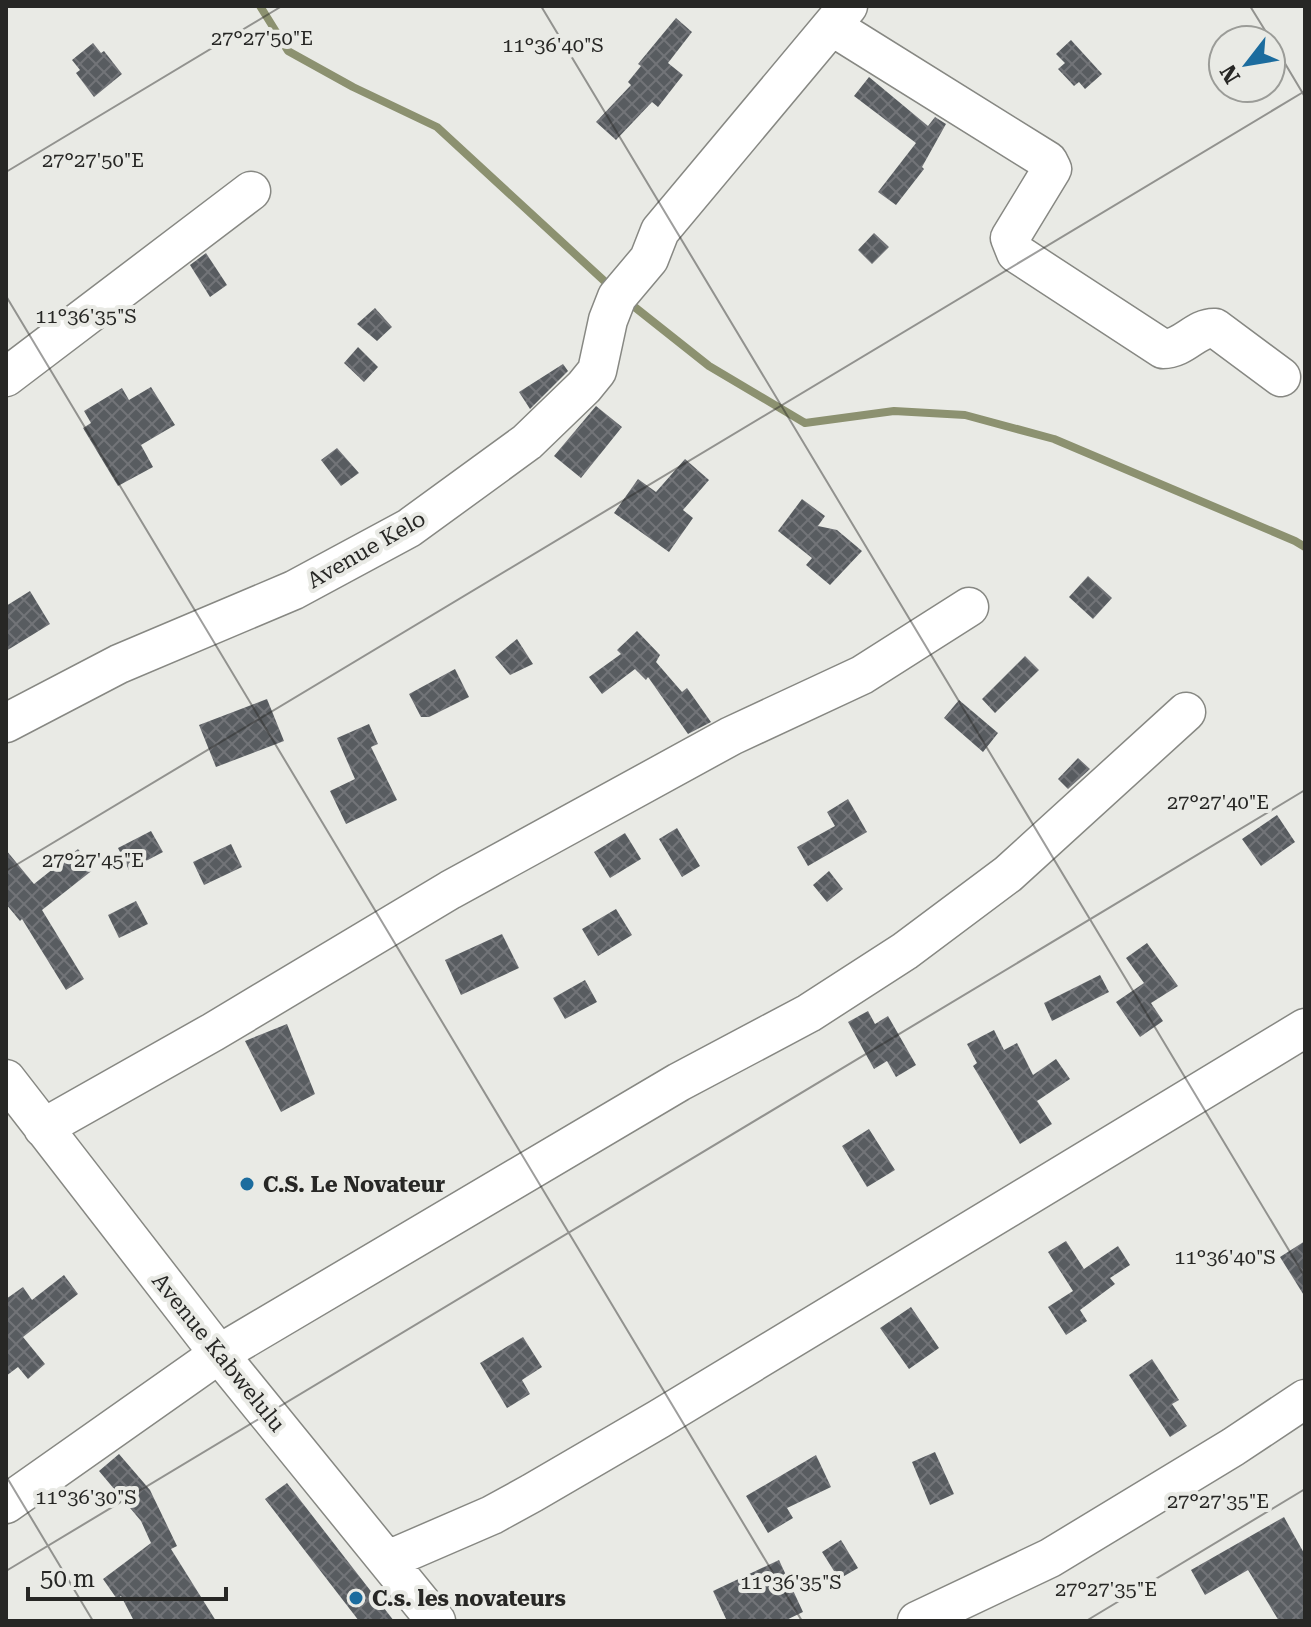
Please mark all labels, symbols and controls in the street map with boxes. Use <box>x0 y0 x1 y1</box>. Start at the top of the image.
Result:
north arrow <box>1207 24 1287 104</box>
text: 27°27'50"E <box>211 26 313 50</box>
text: 11°36'40"S <box>502 33 604 57</box>
text: N <box>1215 60 1245 88</box>
text: 27°27'50"E <box>42 148 144 172</box>
text: 11°36'35"S <box>35 304 137 328</box>
street label: Avenue Kelo <box>303 506 430 593</box>
text: 27°27'40"E <box>1167 790 1269 814</box>
text: 27°27'45"E <box>42 848 144 872</box>
place label: C.S. Le Novateur <box>263 1172 445 1197</box>
marker: C.S. Le Novateur <box>238 1175 256 1193</box>
text: 11°36'40"S <box>1174 1245 1276 1269</box>
street label: Avenue Kabwelulu <box>147 1268 290 1437</box>
text: 11°36'30"S <box>35 1485 137 1509</box>
text: 27°27'35"E <box>1167 1489 1269 1513</box>
scale bar <box>28 1551 226 1601</box>
text: 50 m <box>40 1565 95 1593</box>
text: 11°36'35"S <box>740 1570 842 1594</box>
text: 27°27'35"E <box>1055 1577 1157 1601</box>
place label: C.s. les novateurs <box>372 1586 566 1611</box>
marker: C.s. les novateurs <box>347 1589 365 1607</box>

